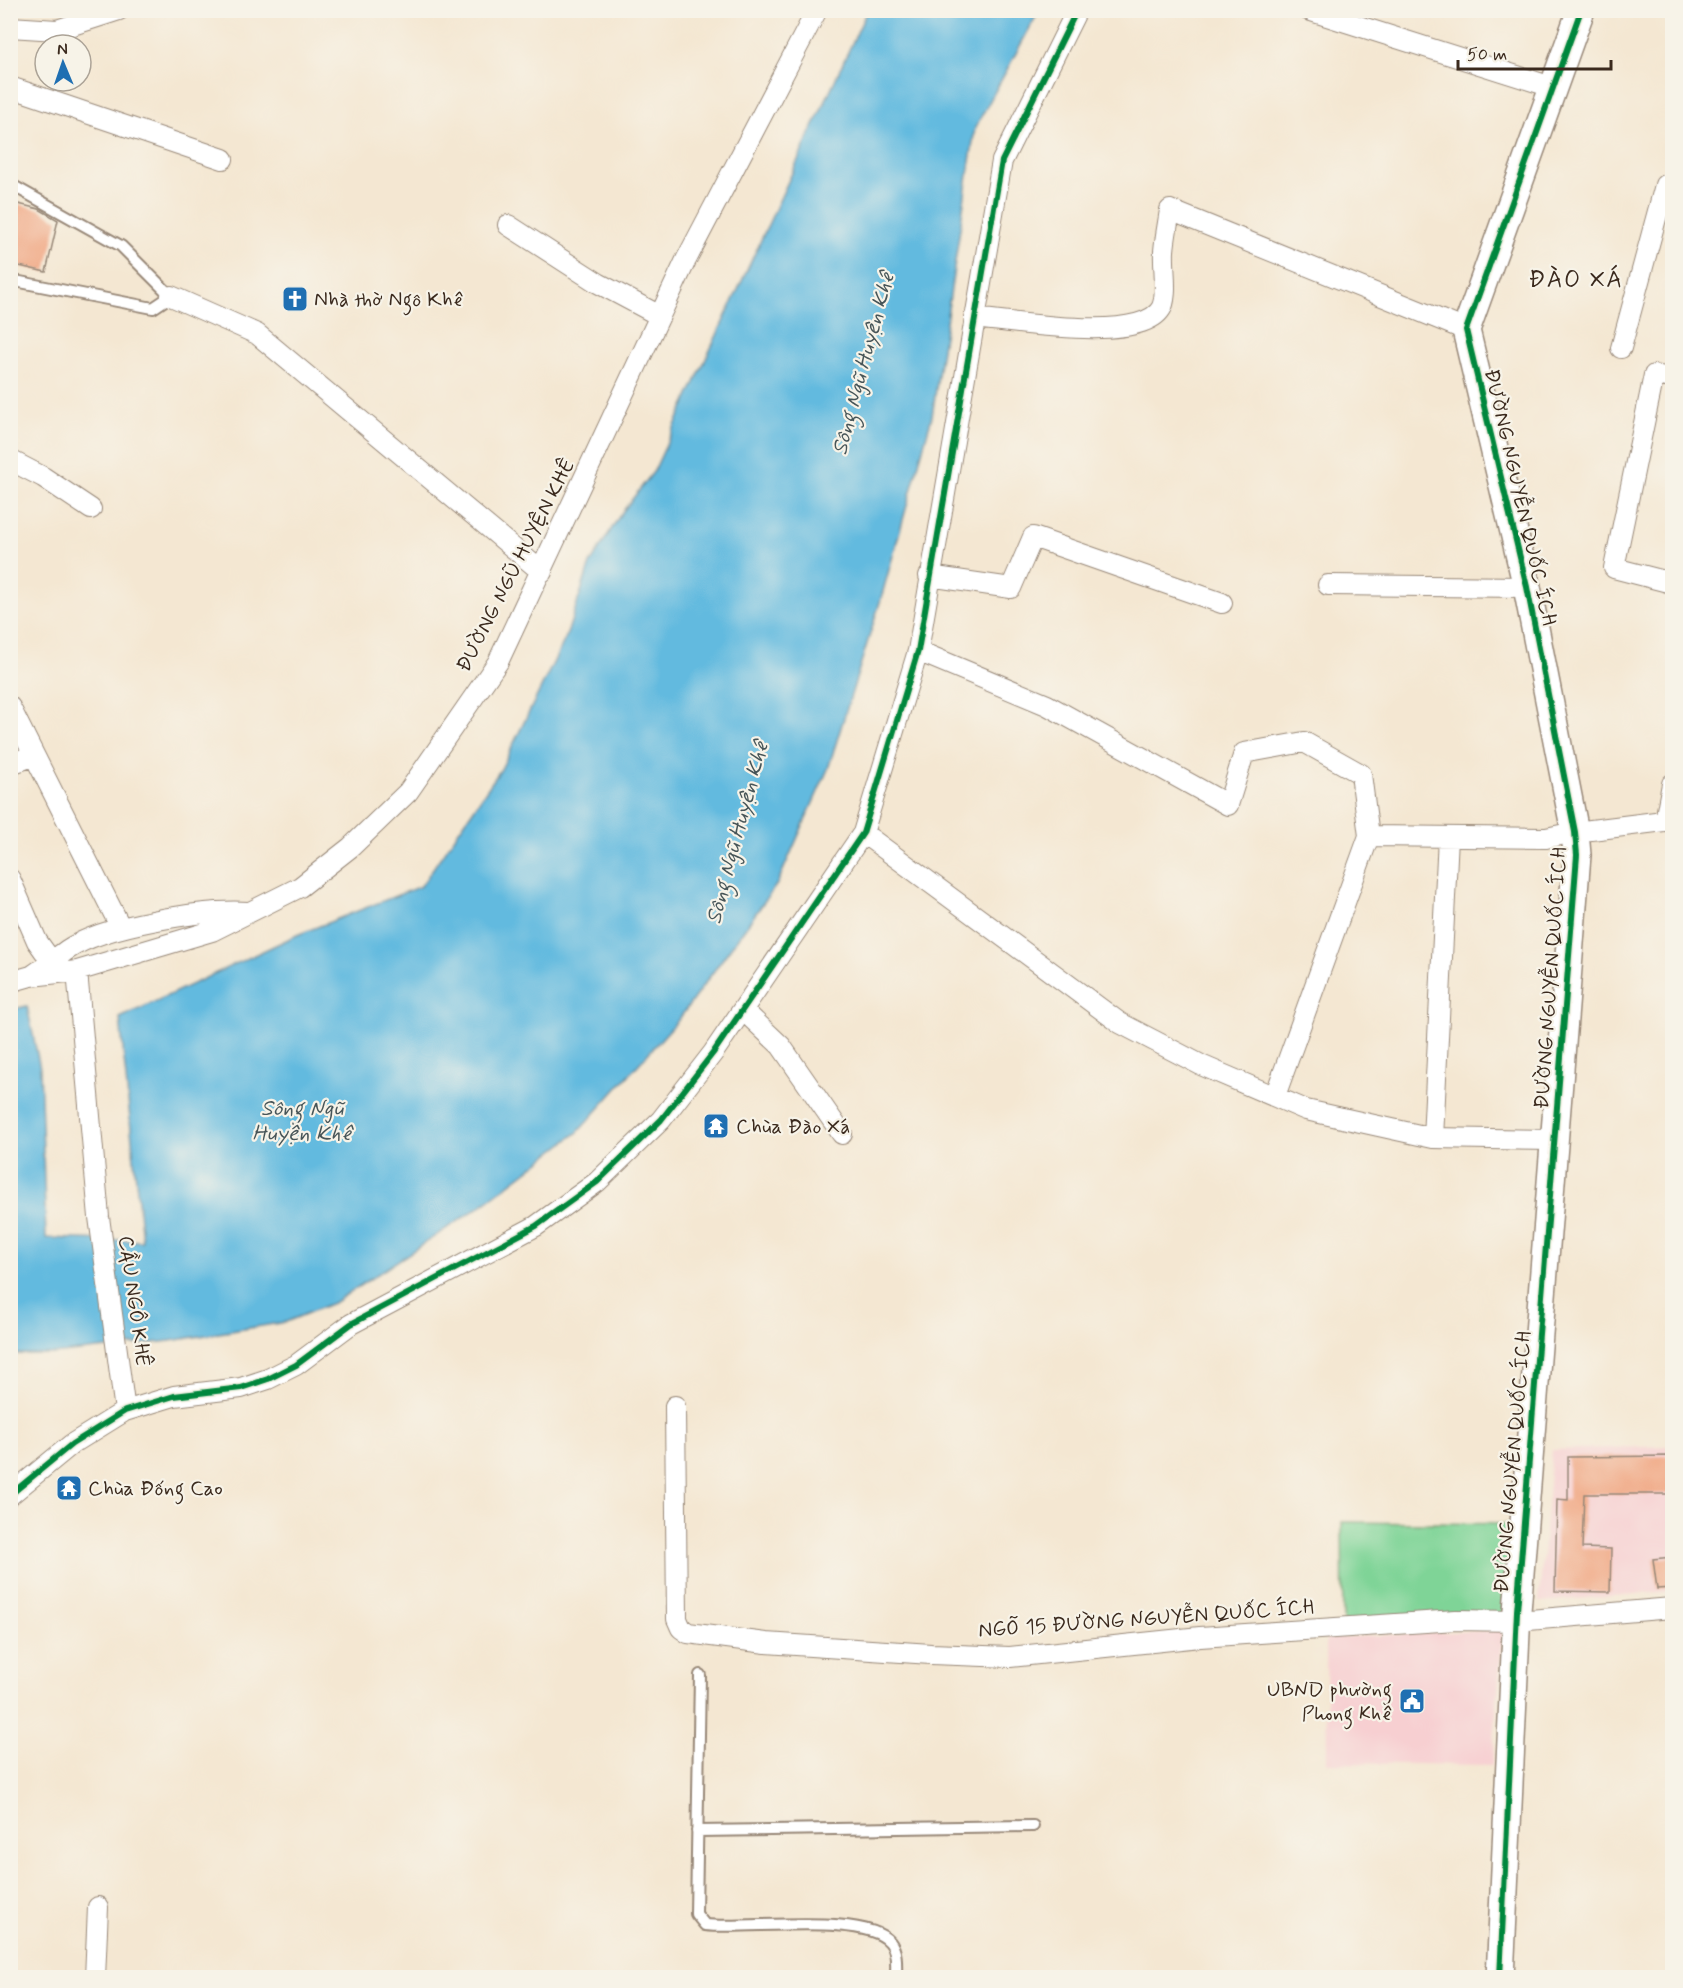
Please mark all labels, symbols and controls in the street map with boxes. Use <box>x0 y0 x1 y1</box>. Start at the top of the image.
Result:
north arrow <box>33 33 93 93</box>
scale bar <box>1458 33 1611 71</box>
text: N <box>57 39 68 60</box>
text: 50 m <box>1467 43 1507 67</box>
district label: ĐÀO XÁ <box>1528 264 1624 296</box>
water label: Sông Ngũ Huyện Khê <box>826 266 905 459</box>
church icon: Nhà thờ Ngô Khê <box>280 284 310 314</box>
place label: Nhà thờ Ngô Khê <box>314 286 463 316</box>
street label: ĐƯỜNG NGUYỄN QUỐC ÍCH <box>1477 366 1563 628</box>
street label: ĐƯỜNG NGŨ HUYỆN KHÊ <box>450 454 582 677</box>
water label: Sông Ngũ Huyện Khê <box>700 735 779 928</box>
street label: ĐƯỜNG NGUYỄN QUỐC ÍCH <box>1528 846 1574 1110</box>
water label: Sông Ngũ Huyện Khê <box>252 1095 355 1148</box>
temple icon: Chùa Đào Xá <box>701 1111 731 1141</box>
place label: Chùa Đào Xá <box>736 1113 850 1141</box>
street label: CẦU NGÔ KHÊ <box>111 1234 157 1368</box>
street label: ĐƯỜNG NGUYỄN QUỐC ÍCH <box>1488 1330 1538 1594</box>
temple icon: Chùa Đống Cao <box>54 1473 84 1503</box>
place label: Chùa Đống Cao <box>88 1475 223 1505</box>
street label: NGÕ 15 ĐƯỜNG NGUYỄN QUỐC ÍCH <box>977 1593 1315 1645</box>
place label: UBND phường Phong Khê <box>1267 1676 1392 1730</box>
public building icon: UBND phường Phong Khê <box>1397 1686 1427 1716</box>

